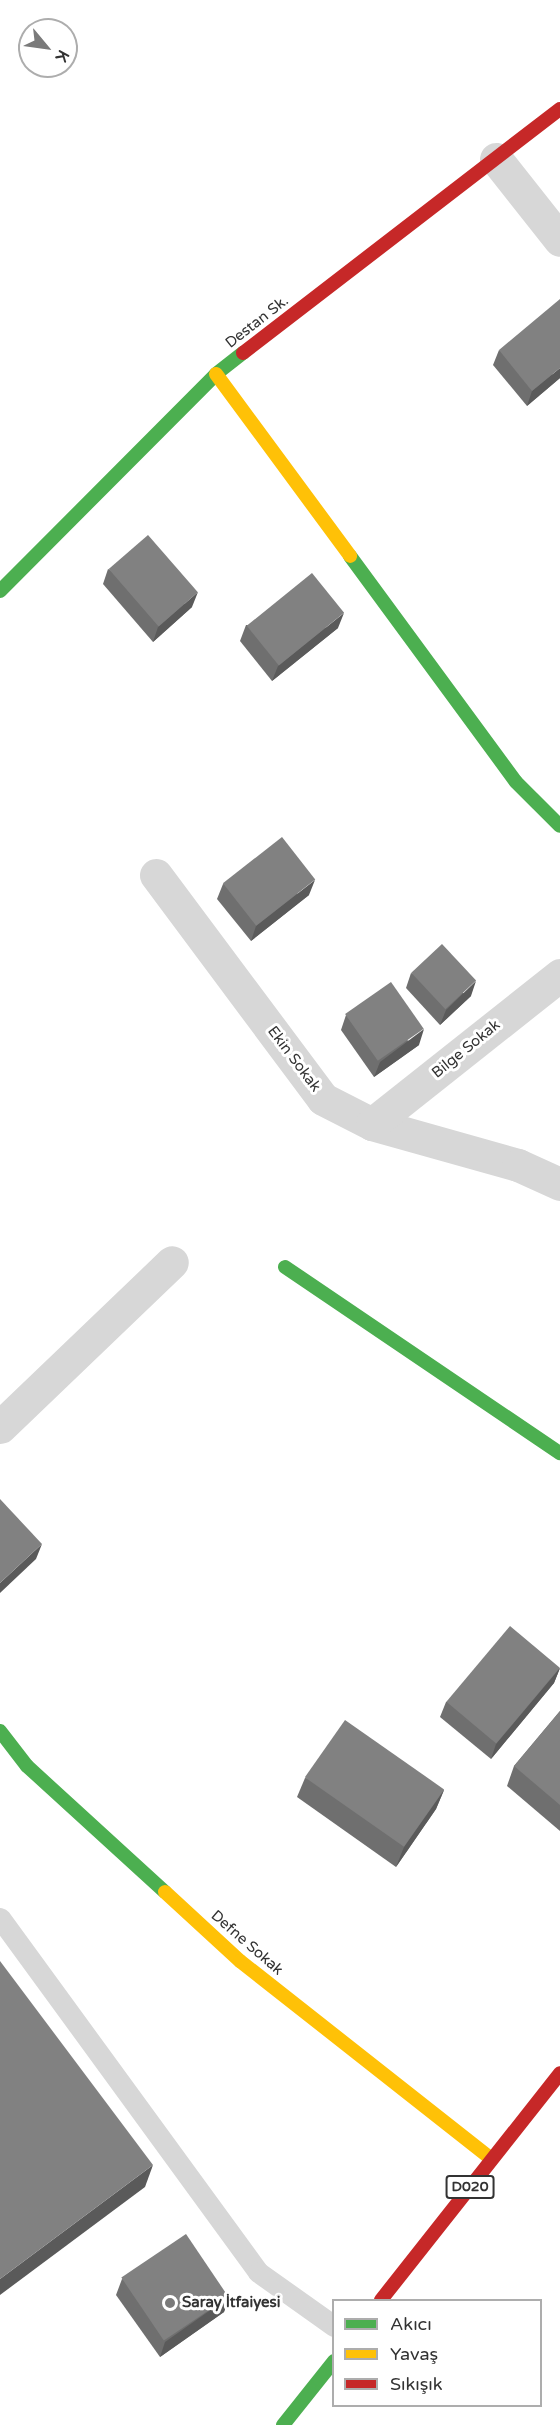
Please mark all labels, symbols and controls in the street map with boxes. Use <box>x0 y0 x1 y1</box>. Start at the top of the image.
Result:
north arrow <box>18 18 78 78</box>
text: K <box>51 46 73 65</box>
street label: Destan Sk. <box>222 292 292 352</box>
street label: Bilge Sokak <box>428 1016 504 1082</box>
street label: Ekin Sokak <box>263 1023 325 1095</box>
street label: Defne Sokak <box>207 1907 287 1979</box>
road number: D020 <box>444 2176 496 2198</box>
place label: Saray İtfaiyesi <box>182 2294 281 2312</box>
marker: Saray İtfaiyesi <box>163 2296 177 2310</box>
legend <box>332 2299 542 2407</box>
text: Akıcı <box>390 2313 432 2335</box>
text: Yavaş <box>390 2343 438 2365</box>
text: Sıkışık <box>390 2373 443 2395</box>

